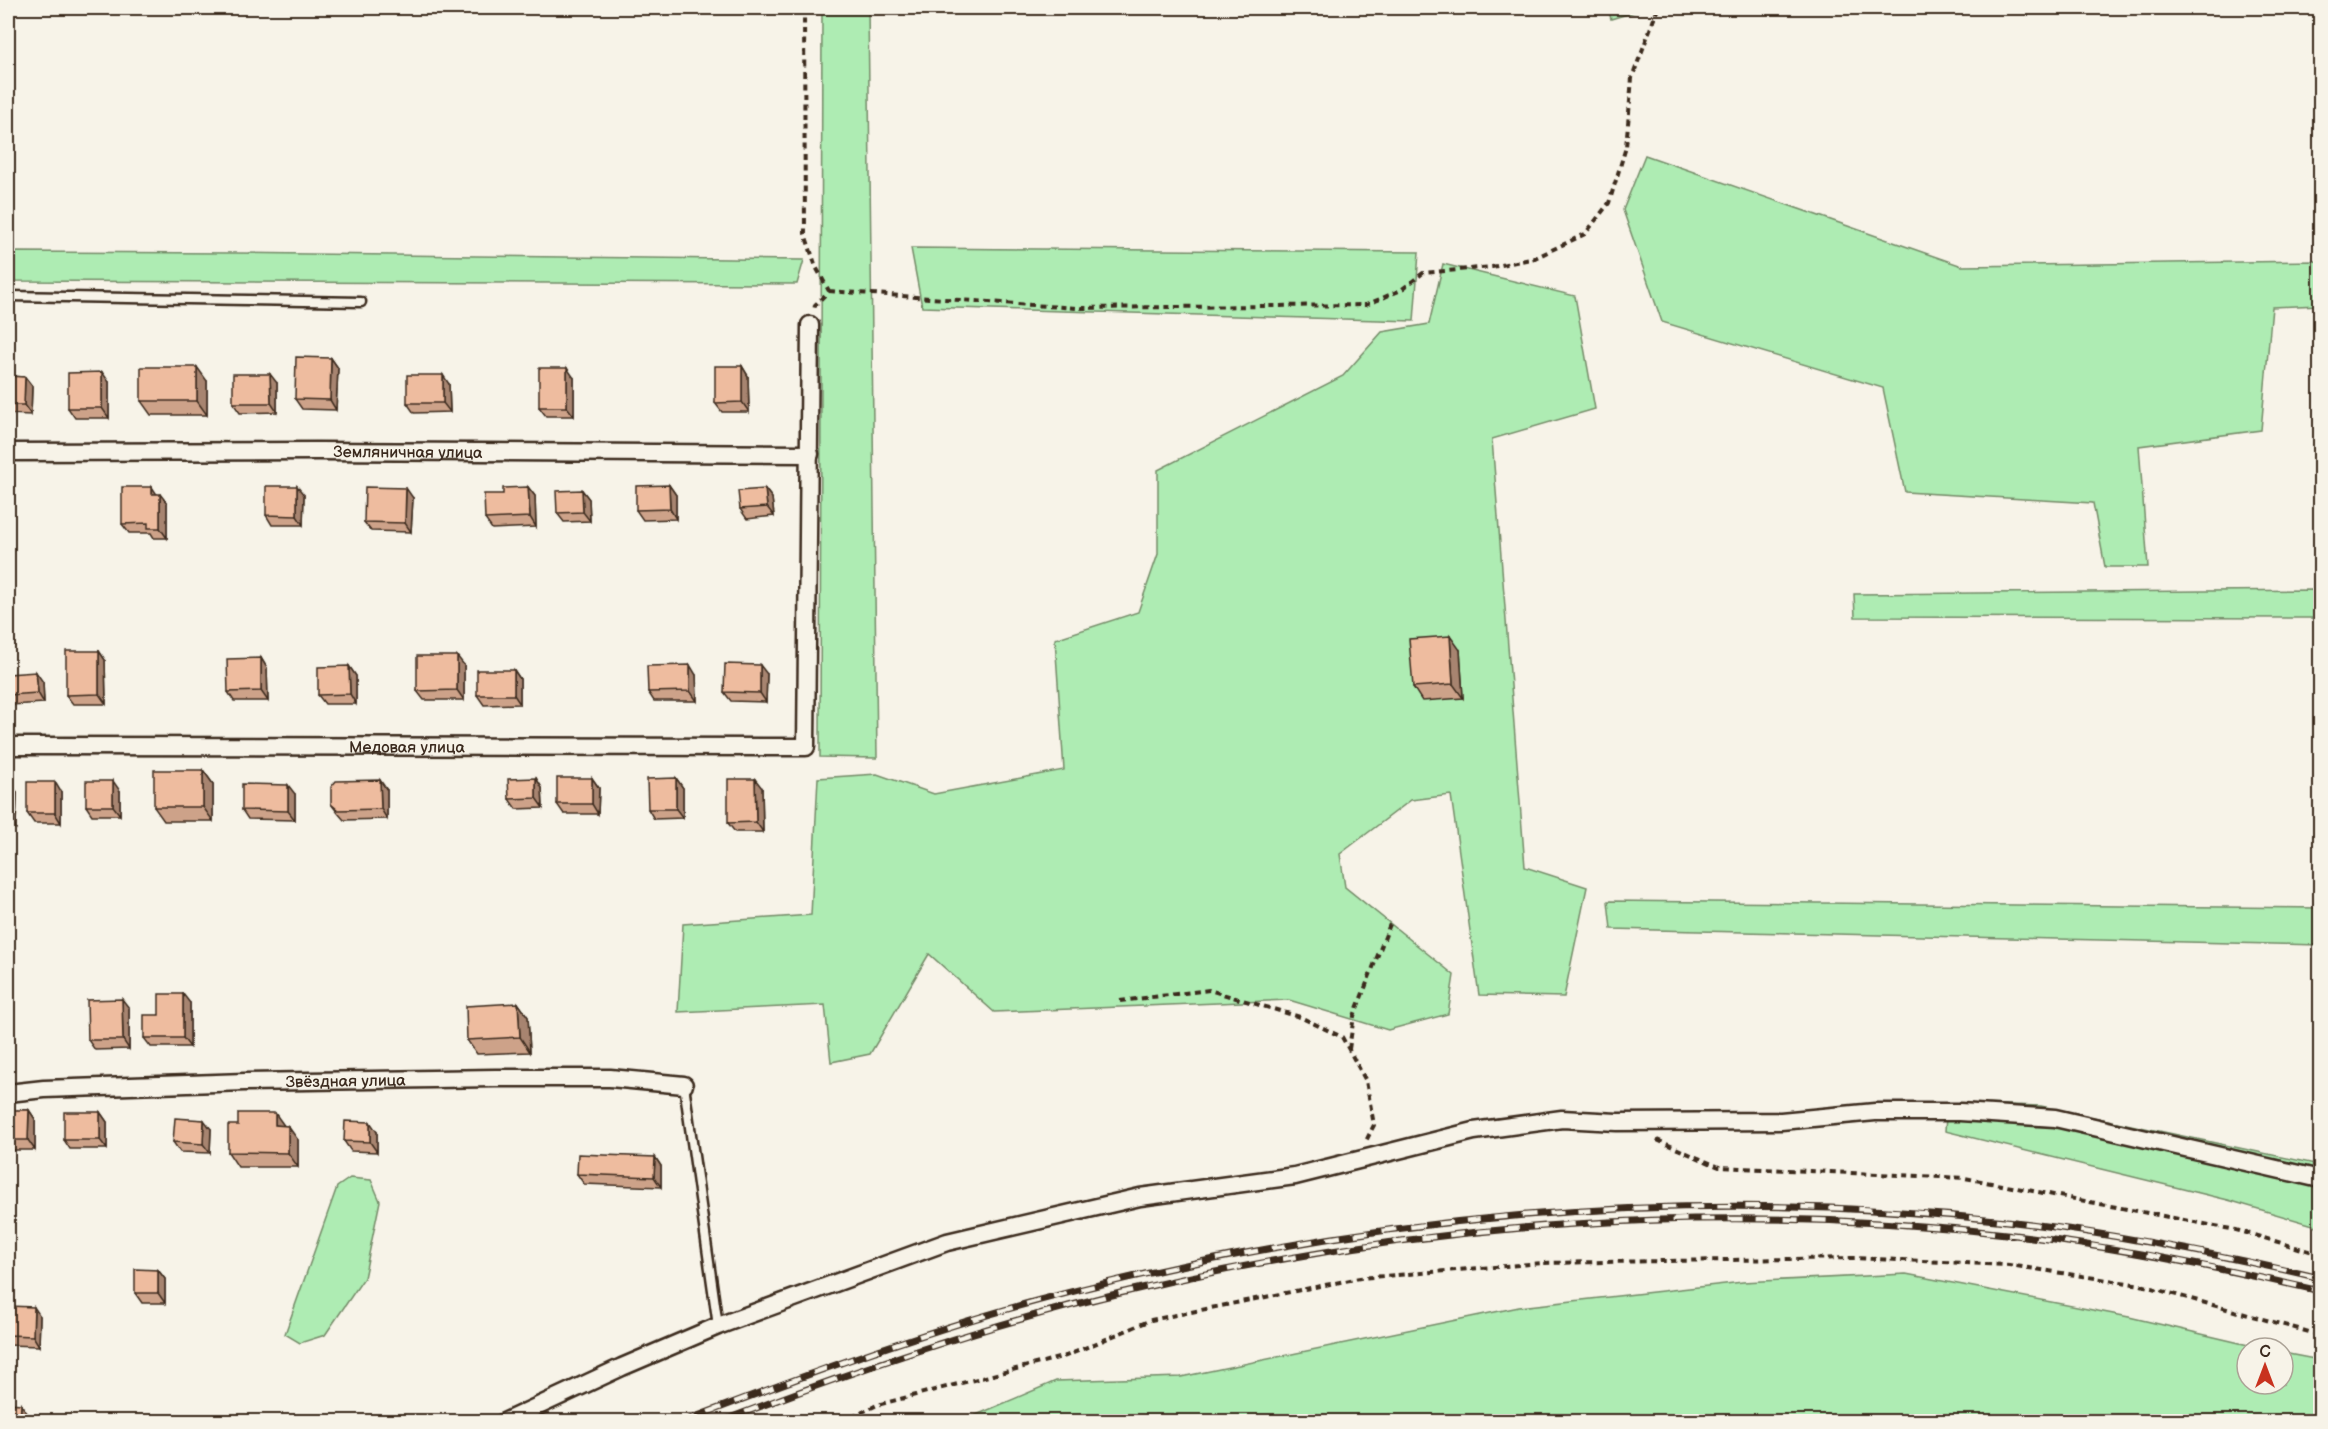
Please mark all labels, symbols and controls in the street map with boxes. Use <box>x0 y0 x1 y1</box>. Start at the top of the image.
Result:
street label: Земляничная улица <box>333 443 483 463</box>
street label: Медовая улица <box>349 738 465 758</box>
street label: Звёздная улица <box>285 1071 406 1092</box>
north arrow <box>2235 1336 2295 1396</box>
text: С <box>2259 1343 2271 1362</box>

